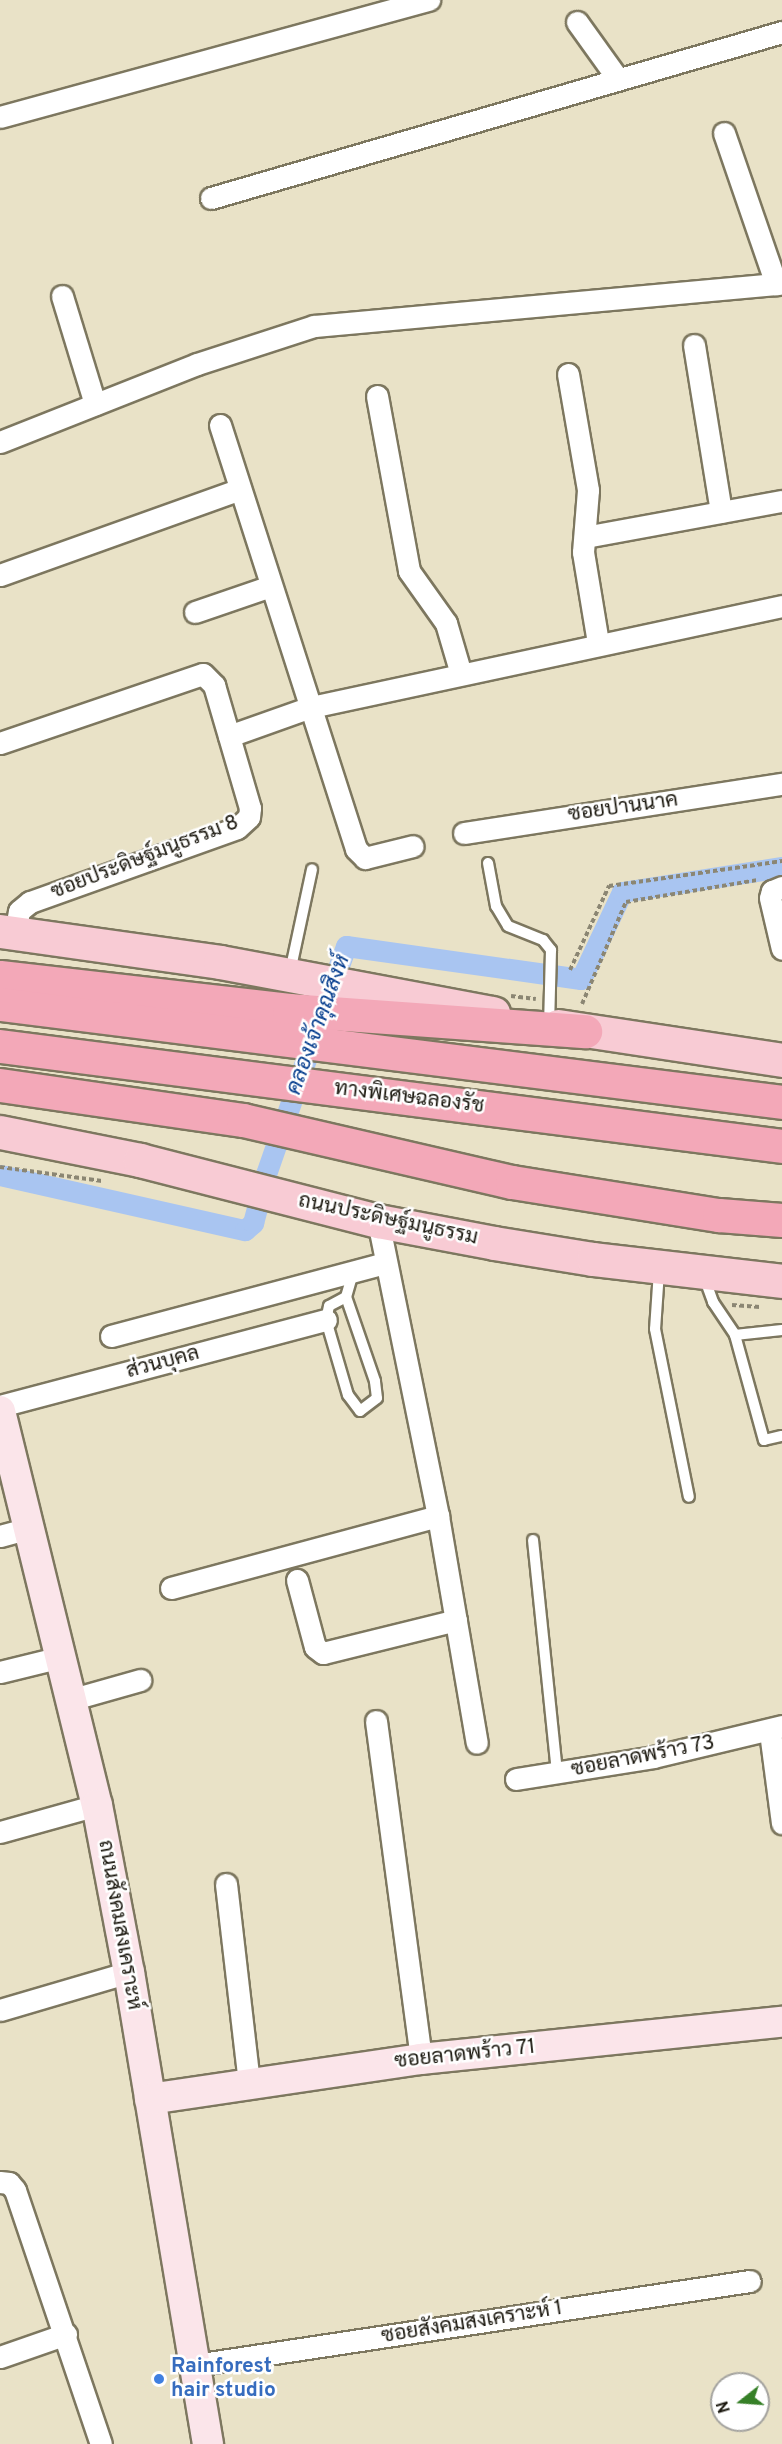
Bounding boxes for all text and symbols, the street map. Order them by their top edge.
street label: ซอยปานนาค [566,788,680,828]
street label: ซอยประดิษฐ์มนูธรรม 8 [48,811,242,905]
water label: คลองเจ้าคุณสิงห์ [281,951,357,1099]
street label: ทางพิเศษฉลองรัช [333,1076,485,1120]
street label: ถนนประดิษฐ์มนูธรรม [296,1189,480,1251]
street label: ส่วนบุคล [124,1341,202,1385]
street label: ซอยลาดพร้าว 73 [569,1731,717,1783]
street label: ถนนสังคมสงเคราะห์ [92,1838,146,2012]
street label: ซอยลาดพร้าว 71 [393,2035,537,2075]
street label: ซอยสังคมสงเคราะห์ 1 [380,2296,564,2350]
place label: Rainforest hair studio [171,2354,276,2404]
marker: Rainforest hair studio [152,2372,166,2386]
north arrow [710,2372,770,2432]
text: N [713,2398,736,2415]

